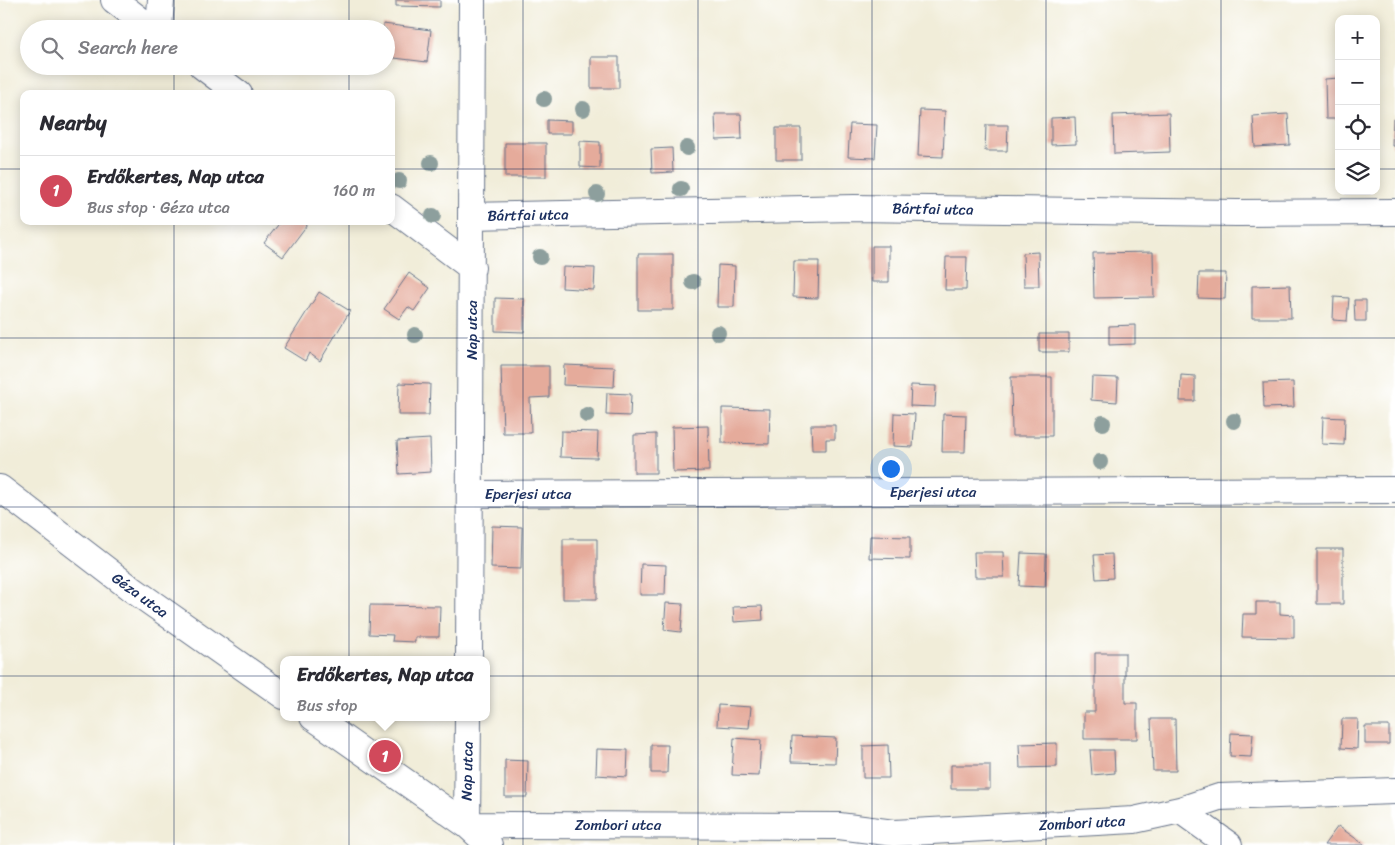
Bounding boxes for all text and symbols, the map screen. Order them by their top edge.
map controls [1335,15,1380,195]
button: + [1335,15,1380,60]
search box [20,20,395,75]
text: Search here [78,31,178,64]
icon: search [38,34,66,62]
button: − [1335,60,1380,105]
text: Nearby [40,104,106,142]
button: locate [1335,105,1380,150]
button: layers [1335,150,1380,195]
text: Erdőkertes, Nap utca [87,160,264,193]
text: 1 [53,176,59,205]
text: 160 m [332,176,375,205]
text: Bus stop · Géza utca [87,193,230,222]
street label: Bártfai utca [892,195,974,223]
street label: Bártfai utca [487,201,569,229]
street label: Nap utca [459,300,485,360]
your location [878,456,904,482]
street label: Eperjesi utca [890,479,977,505]
street label: Eperjesi utca [485,481,572,507]
street label: Géza utca [106,565,174,625]
popup [280,656,490,721]
text: Erdőkertes, Nap utca [297,658,473,691]
text: Bus stop [297,691,357,720]
pin: 1 [369,737,401,775]
street label: Nap utca [453,741,481,801]
street label: Zombori utca [1038,808,1126,838]
street label: Zombori utca [575,812,662,838]

